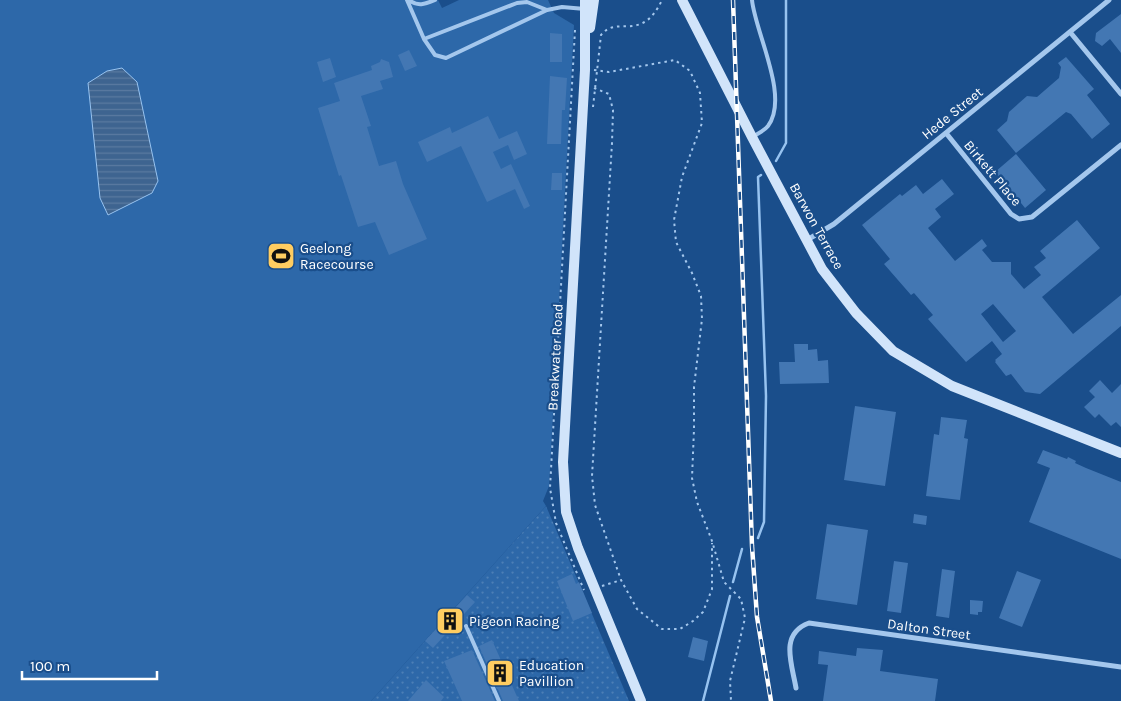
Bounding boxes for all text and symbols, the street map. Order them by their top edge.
street label: Hede Street [918,84,986,143]
street label: Birkett Place [960,137,1025,210]
street label: Barwon Terrace [786,180,847,273]
place label: Geelong Racecourse [300,240,374,273]
sports icon: Geelong Racecourse [266,241,296,271]
street label: Breakwater Road [544,303,567,411]
building icon: Pigeon Racing [435,606,465,636]
place label: Pigeon Racing [469,613,560,630]
street label: Dalton Street [886,615,972,644]
scale bar [22,648,158,680]
text: 100 m [30,657,70,675]
place label: Education Pavillion [519,657,584,690]
building icon: Education Pavillion [485,658,515,688]

